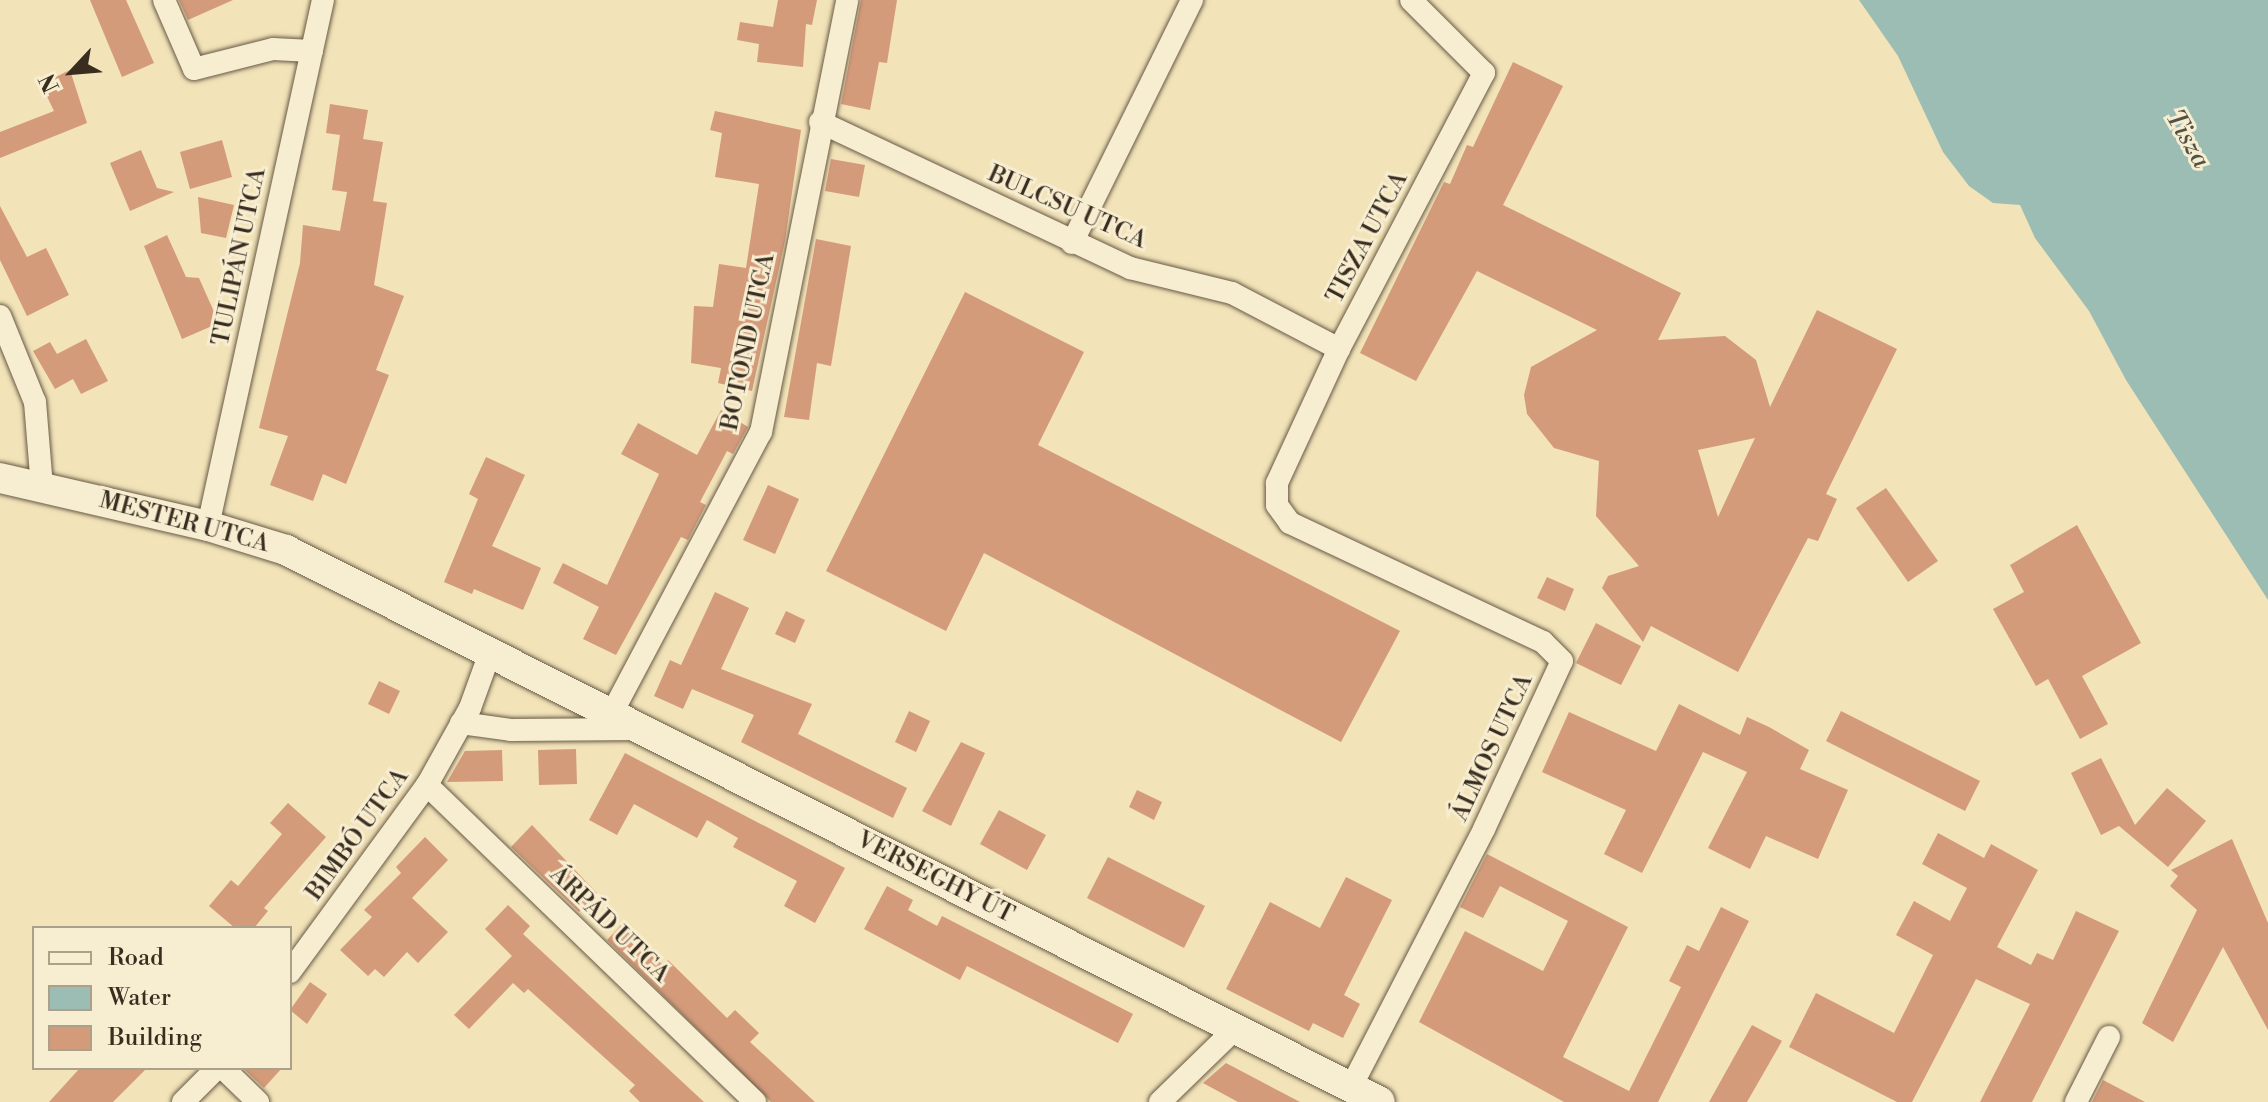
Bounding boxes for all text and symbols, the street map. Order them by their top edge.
north arrow [32,32,112,112]
text: N [34,69,66,96]
water label: Tisza [2158,104,2216,174]
street label: BULCSU UTCA [983,160,1151,256]
street label: TULIPÁN UTCA [207,165,273,349]
street label: TISZA UTCA [1321,167,1415,309]
street label: BOTOND UTCA [716,251,782,433]
street label: MESTER UTCA [96,486,272,560]
street label: ÁLMOS UTCA [1446,670,1540,826]
street label: BIMBÓ UTCA [301,764,415,906]
street label: VERSEGHY ÚT [851,826,1019,930]
street label: ÁRPÁD UTCA [543,861,675,989]
legend [32,926,292,1070]
text: Road [108,943,164,973]
text: Water [108,983,171,1013]
text: Building [108,1023,202,1053]

